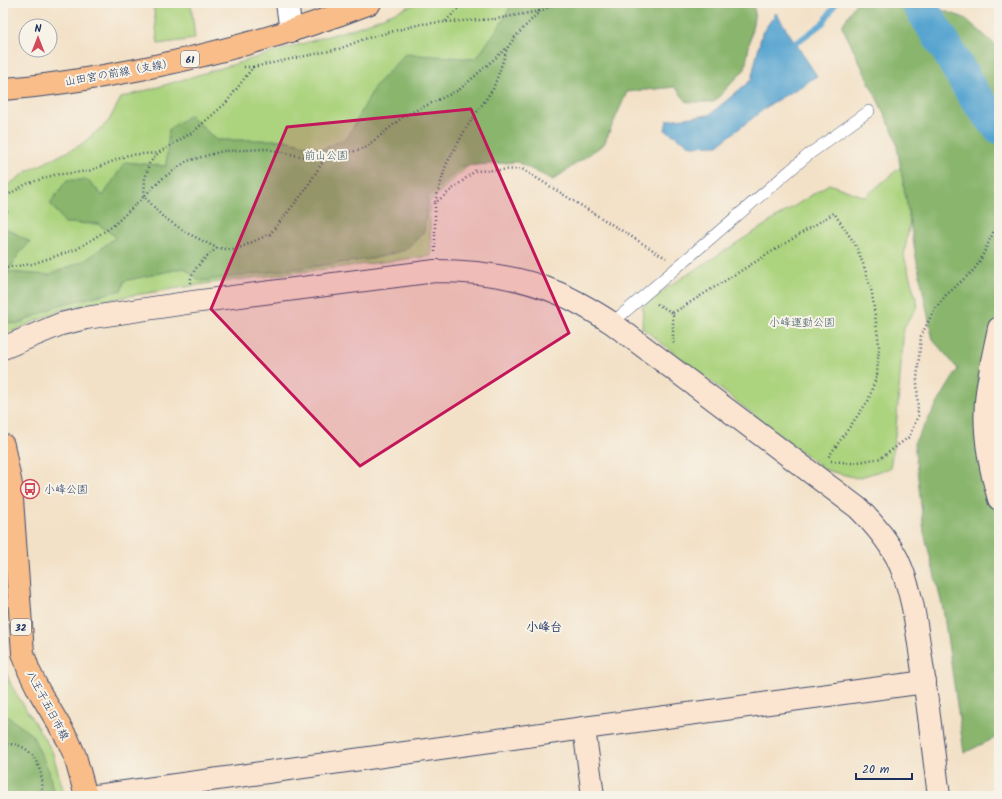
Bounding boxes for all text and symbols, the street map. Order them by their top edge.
north arrow [18,18,58,58]
text: N [35,20,42,38]
road number: 61 [181,51,199,67]
street label: 山田宮の前線（支線） [63,55,175,91]
park label: 前山公園 [304,147,348,165]
park label: 小峰運動公園 [769,314,835,332]
bus stop icon: 小峰公園 [19,478,41,500]
place label: 小峰公園 [44,481,88,499]
district label: 小峰台 [526,618,562,637]
road number: 32 [11,619,31,635]
street label: 八王子五日市線 [21,667,73,744]
scale bar [856,755,912,781]
text: 20 m [862,760,890,779]

